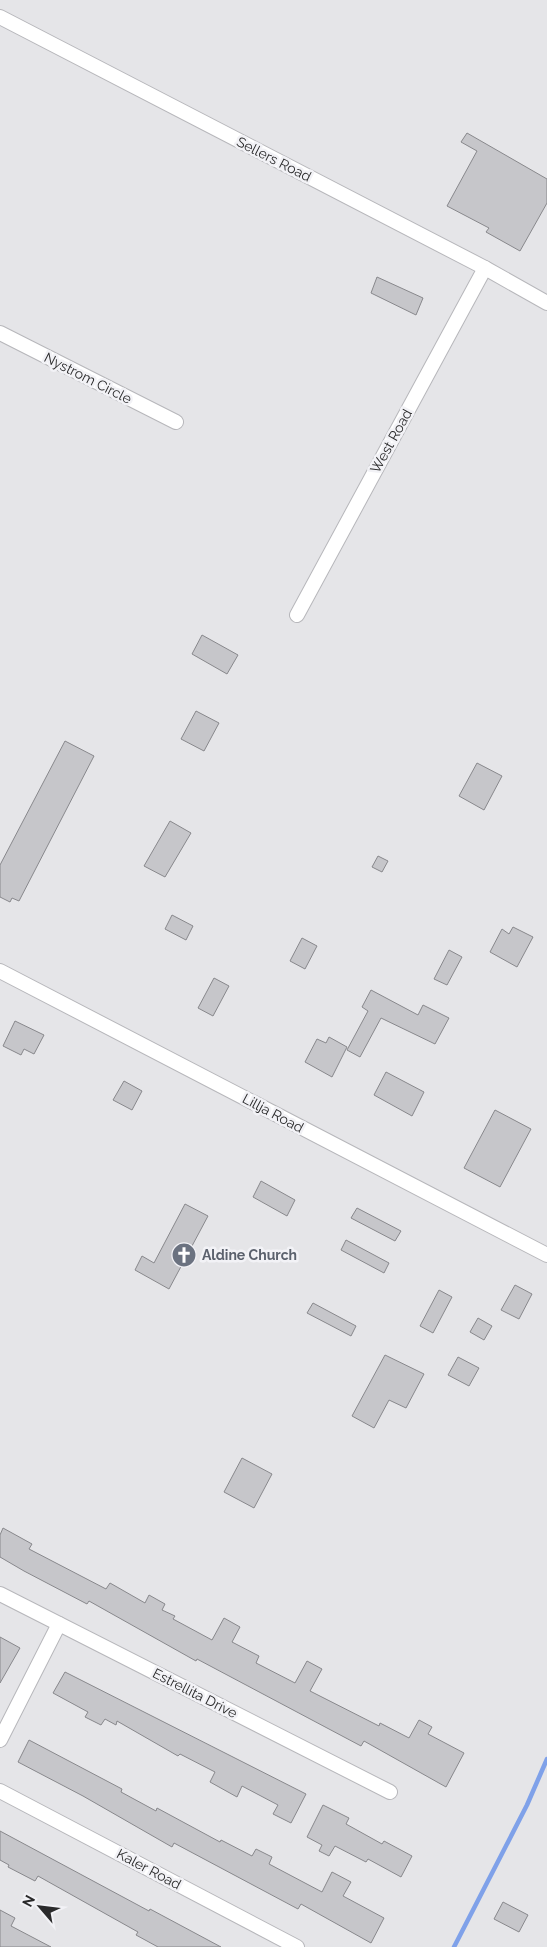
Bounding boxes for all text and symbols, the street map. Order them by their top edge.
street label: Sellers Road [234,133,314,185]
street label: Nystrom Circle [42,349,134,407]
street label: West Road [367,406,415,476]
street label: Lillja Road [240,1090,306,1136]
church icon: Aldine Church [171,1242,197,1268]
place label: Aldine Church [202,1247,297,1263]
street label: Estrellita Drive [150,1665,240,1721]
street label: Kaler Road [114,1845,184,1893]
north arrow [15,1882,65,1932]
text: N [19,1892,38,1909]

